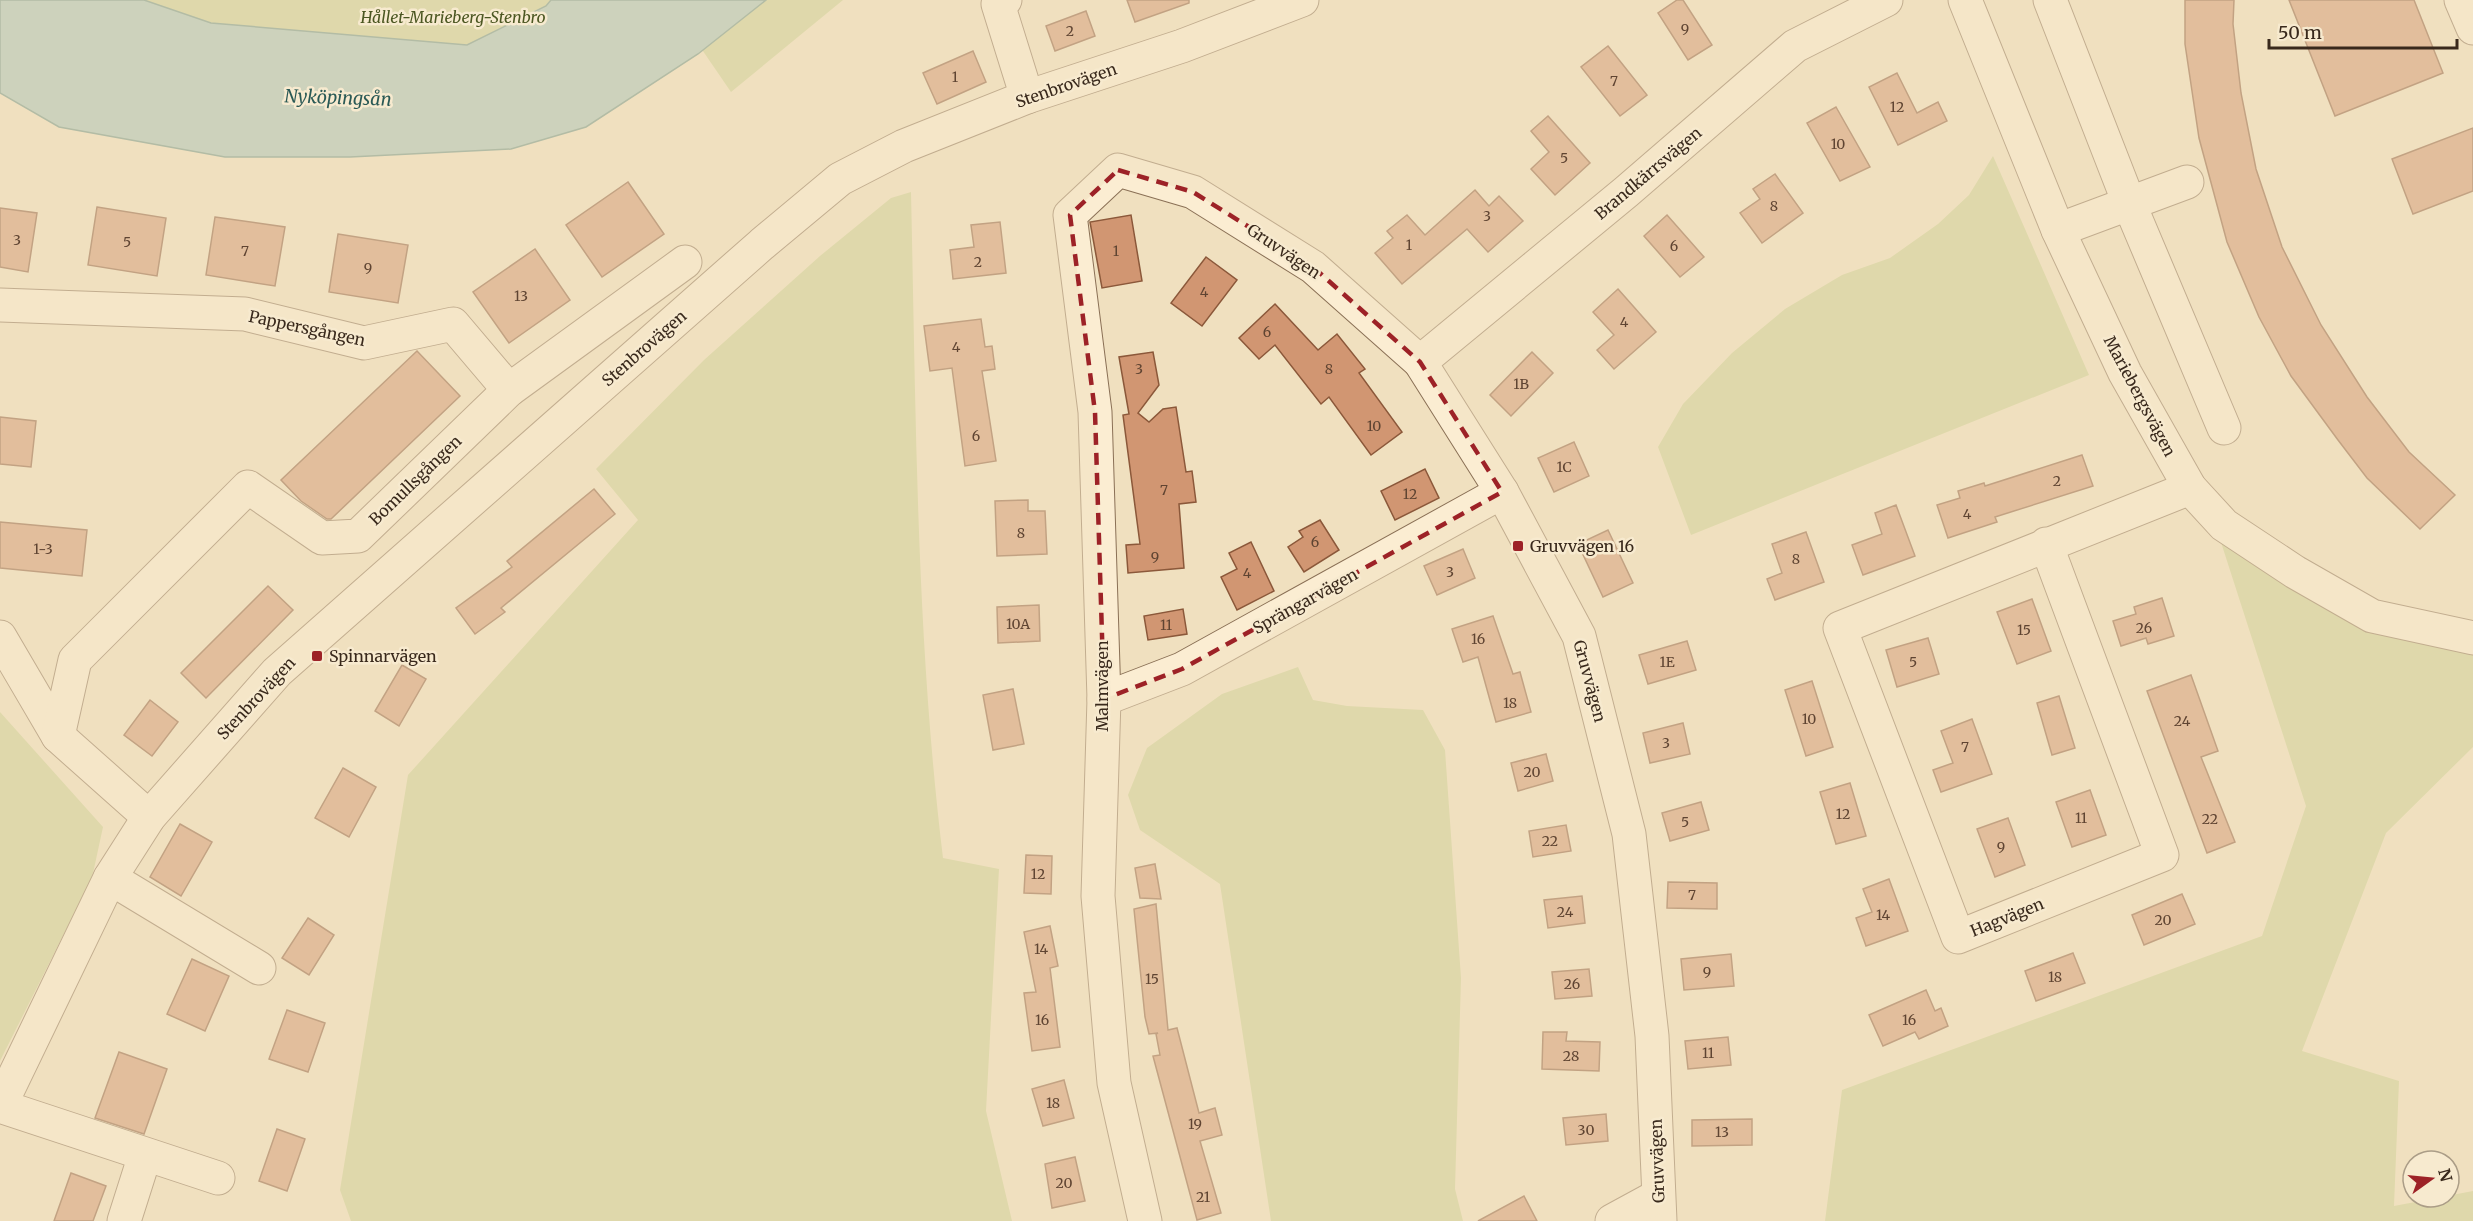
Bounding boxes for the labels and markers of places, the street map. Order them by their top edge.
place label: Gruvvägen 16 [1530,536,1635,556]
marker: Gruvvägen 16 [1511,539,1525,553]
place label: Spinnarvägen [329,646,437,666]
marker: Spinnarvägen [310,649,324,663]

